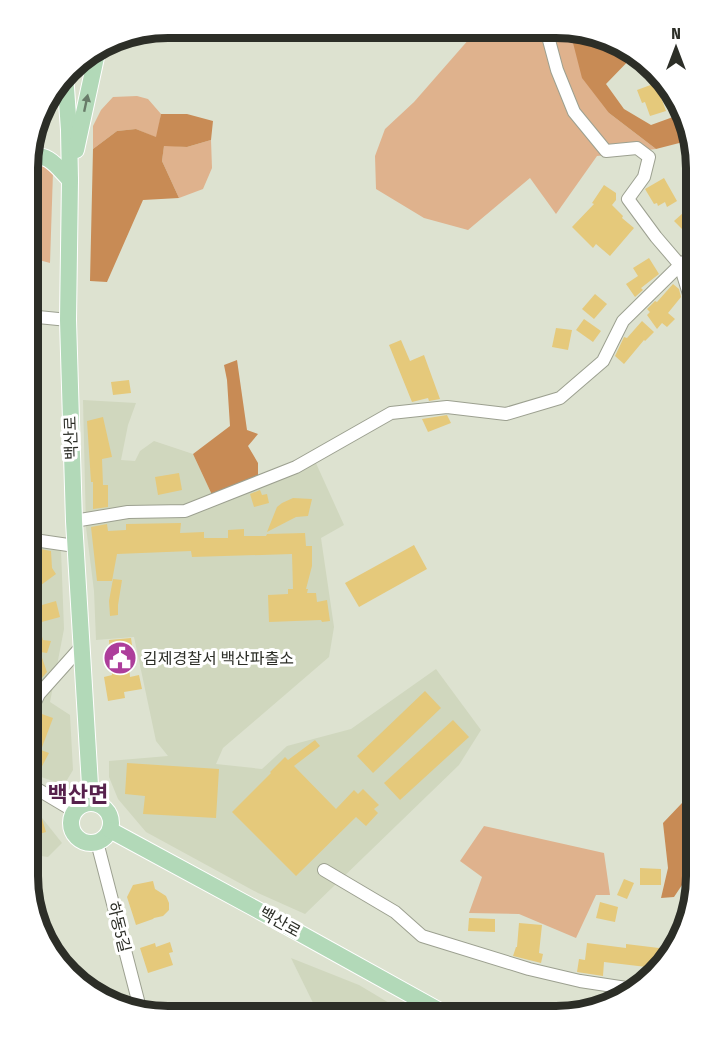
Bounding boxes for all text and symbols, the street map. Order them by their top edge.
north arrow [646,18,706,78]
text: N [671,24,681,43]
one-way arrow [82,93,91,112]
street label: 백산로 [61,415,81,460]
public building icon: 김제경찰서 백산파출소 [102,640,138,676]
place label: 김제경찰서 백산파출소 [143,649,294,668]
district label: 백산면 [48,781,108,808]
street label: 하동5길 [104,900,134,954]
street label: 백산로 [256,903,304,941]

